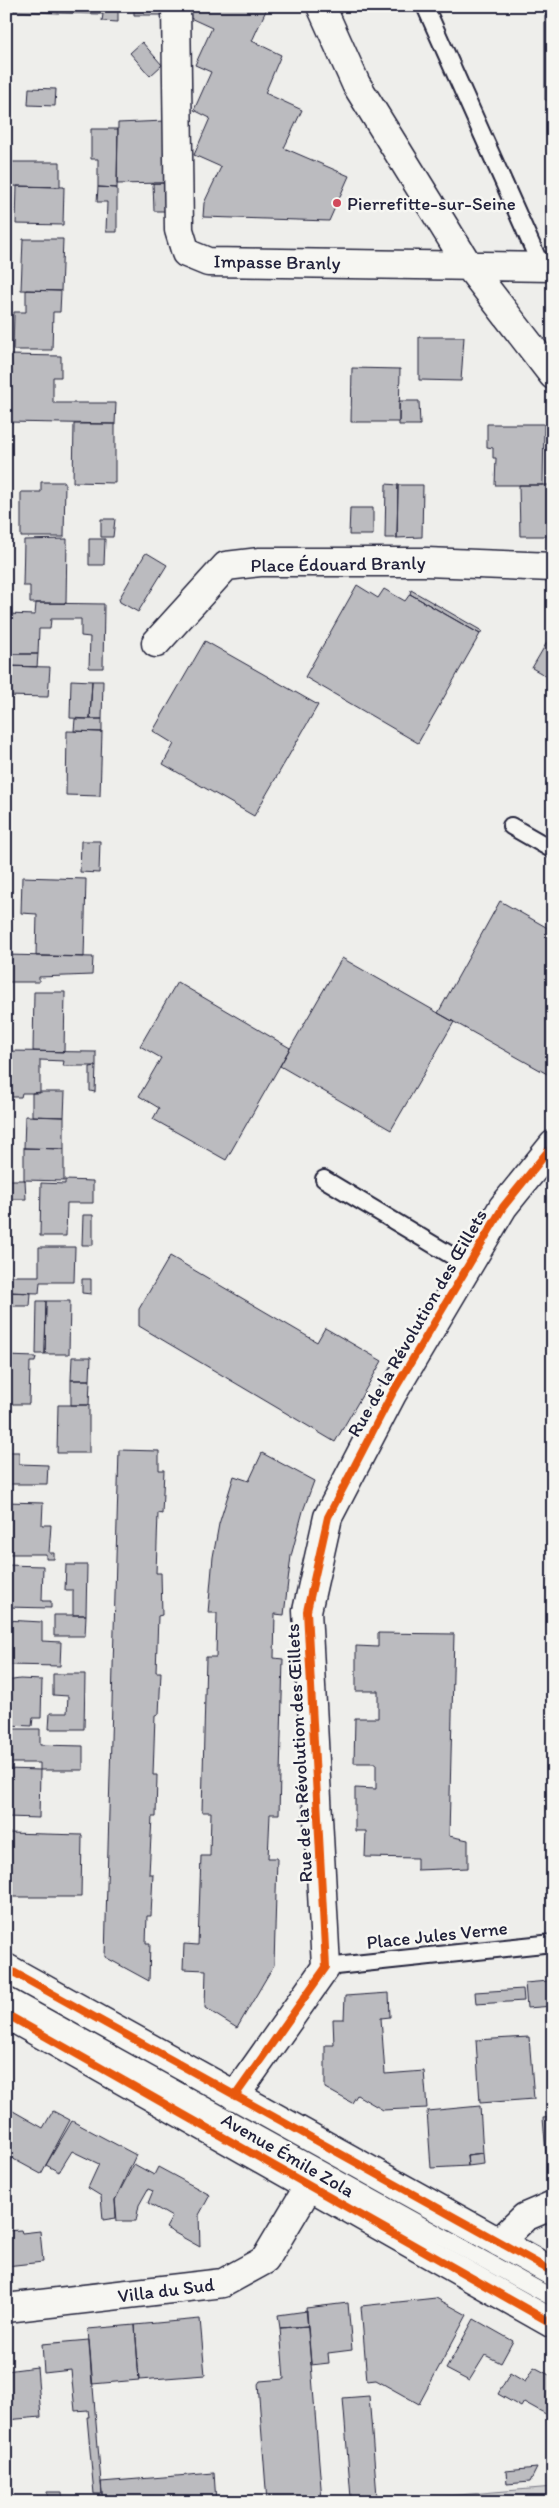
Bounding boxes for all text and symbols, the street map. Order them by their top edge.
place label: Pierrefitte-sur-Seine [347,192,516,215]
marker: Pierrefitte-sur-Seine [331,197,343,209]
street label: Impasse Branly [213,249,341,275]
street label: Place Édouard Branly [250,551,426,577]
street label: Rue de la Révolution des Œillets [342,1205,492,1441]
street label: Rue de la Révolution des Œillets [281,1623,317,1883]
street label: Place Jules Verne [365,1916,509,1954]
street label: Avenue Émile Zola [218,2108,359,2202]
street label: Villa du Sud [116,2273,216,2307]

